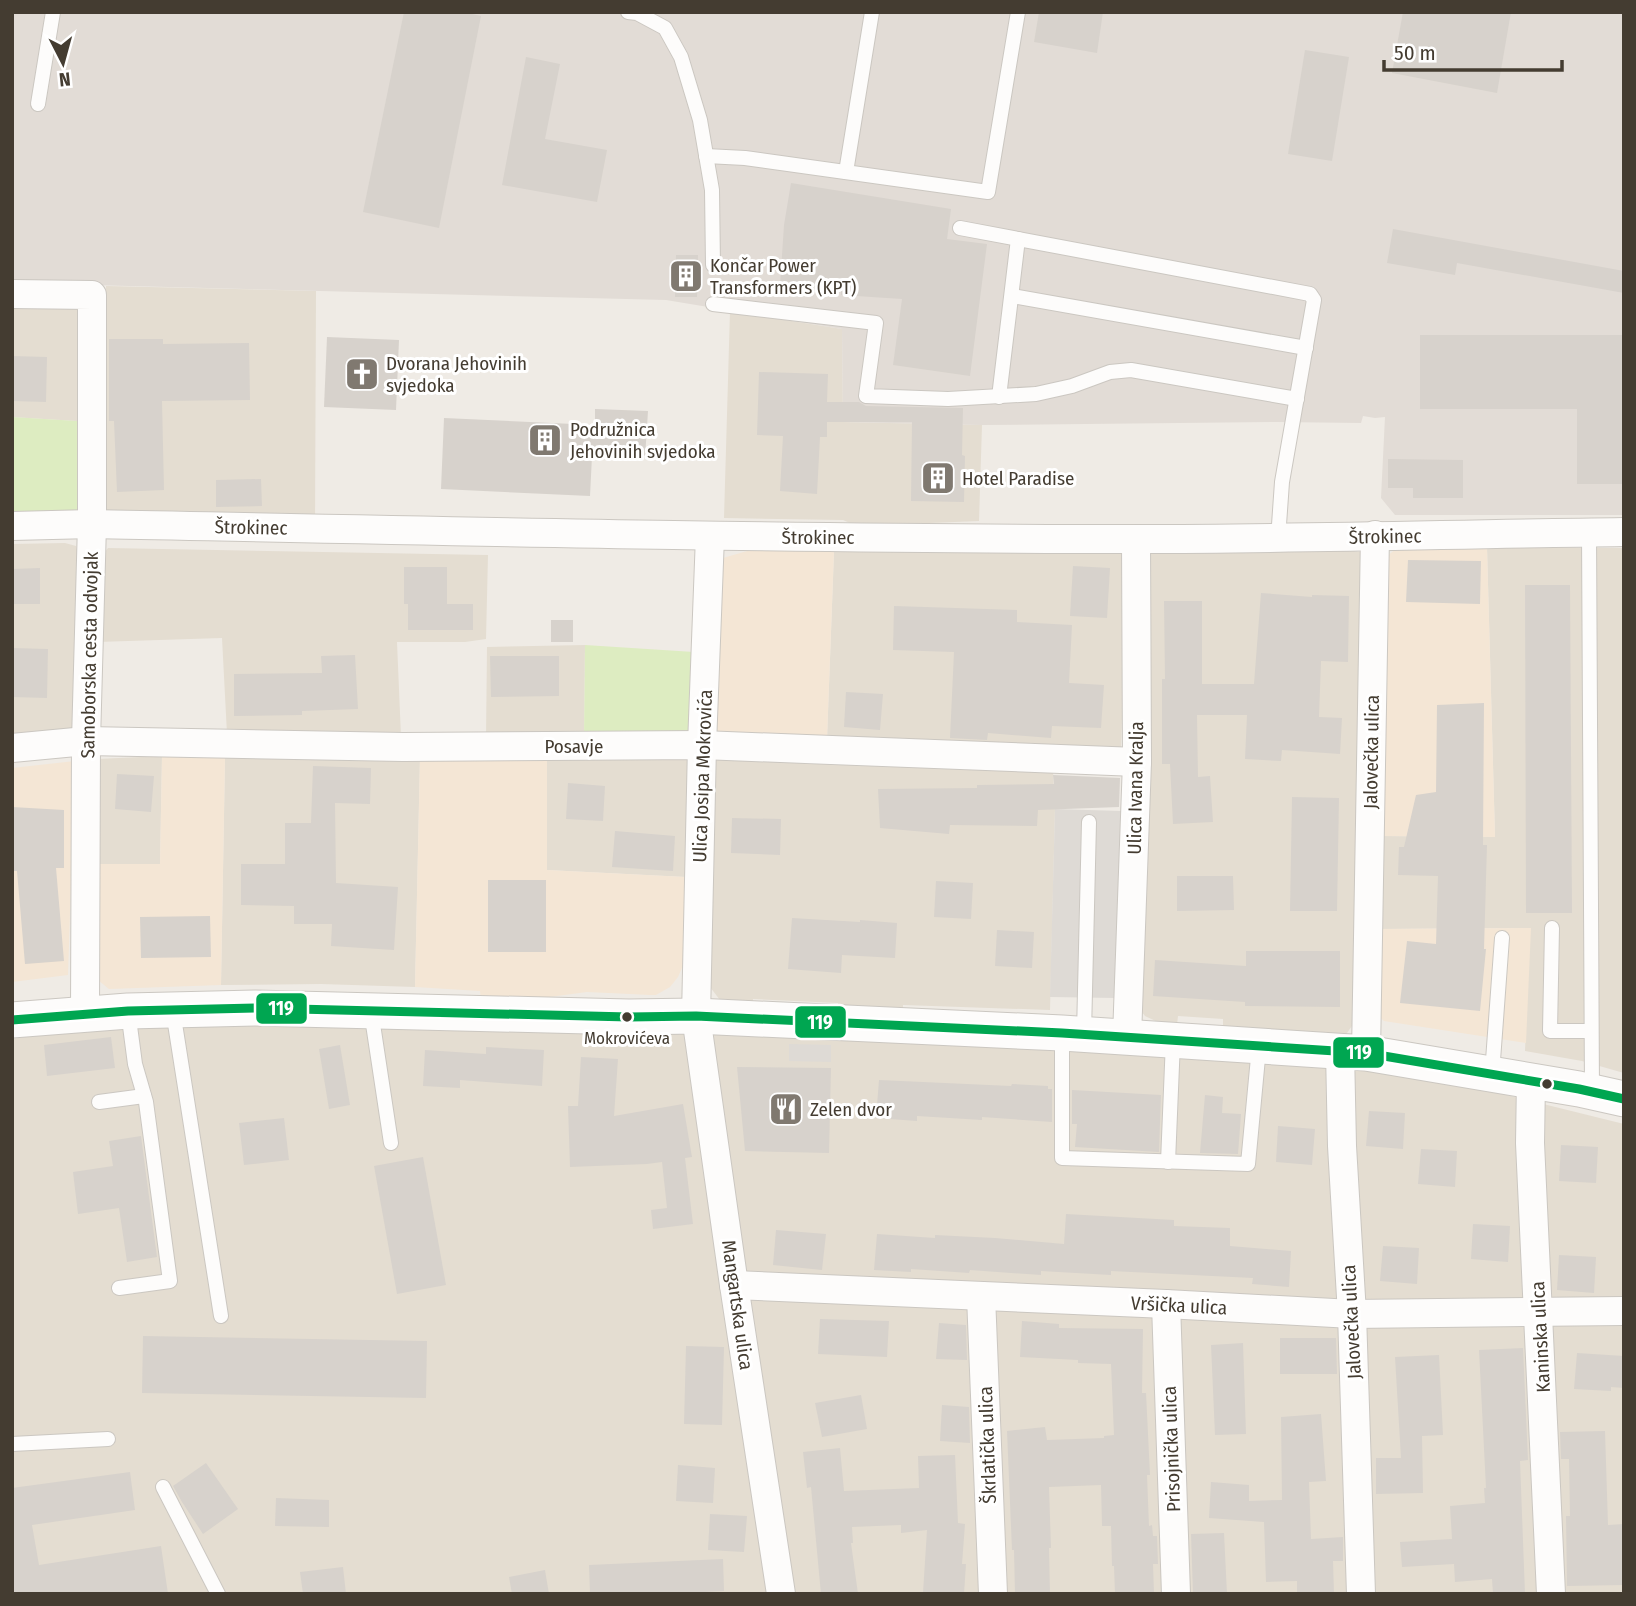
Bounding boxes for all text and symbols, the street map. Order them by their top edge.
north arrow [28,28,98,98]
scale bar [1384,28,1562,72]
text: 50 m [1394,40,1436,66]
text: N [58,67,72,91]
place label: Končar Power Transformers (KPT) [710,254,856,299]
building icon: Končar Power Transformers (KPT) [667,257,705,295]
place label: Dvorana Jehovinih svjedoka [386,352,527,397]
church icon: Dvorana Jehovinih svjedoka [343,355,381,393]
place label: Podružnica Jehovinih svjedoka [570,418,716,463]
building icon: Podružnica Jehovinih svjedoka [526,421,564,459]
building icon: Hotel Paradise [919,459,957,497]
place label: Hotel Paradise [962,467,1074,490]
street label: Štrokinec [214,515,288,540]
street label: Štrokinec [1348,524,1422,549]
street label: Štrokinec [782,526,854,549]
street label: Samoborska cesta odvojak [76,551,103,759]
street label: Ulica Josipa Mokrovića [688,689,717,863]
street label: Jalovečka ulica [1359,695,1384,809]
street label: Ulica Ivana Kralja [1123,721,1148,855]
street label: Posavje [545,735,604,758]
line badge: 119 [255,992,308,1025]
text: 119 [268,997,294,1020]
line badge: 119 [794,1005,847,1039]
marker: Mokrovićeva [620,1010,634,1024]
text: 119 [807,1011,833,1034]
place label: Mokrovićeva [584,1028,670,1049]
line badge: 119 [1332,1036,1385,1069]
text: 119 [1346,1041,1372,1064]
unlabelled marker [1540,1077,1554,1091]
restaurant icon: Zelen dvor [767,1090,805,1128]
place label: Zelen dvor [810,1098,892,1121]
street label: Mangartska ulica [717,1239,758,1372]
street label: Jalovečka ulica [1337,1264,1366,1380]
street label: Kaninska ulica [1526,1281,1555,1393]
street label: Vršička ulica [1130,1291,1228,1320]
street label: Škrlatička ulica [974,1386,1001,1504]
street label: Prisojnička ulica [1158,1386,1185,1512]

